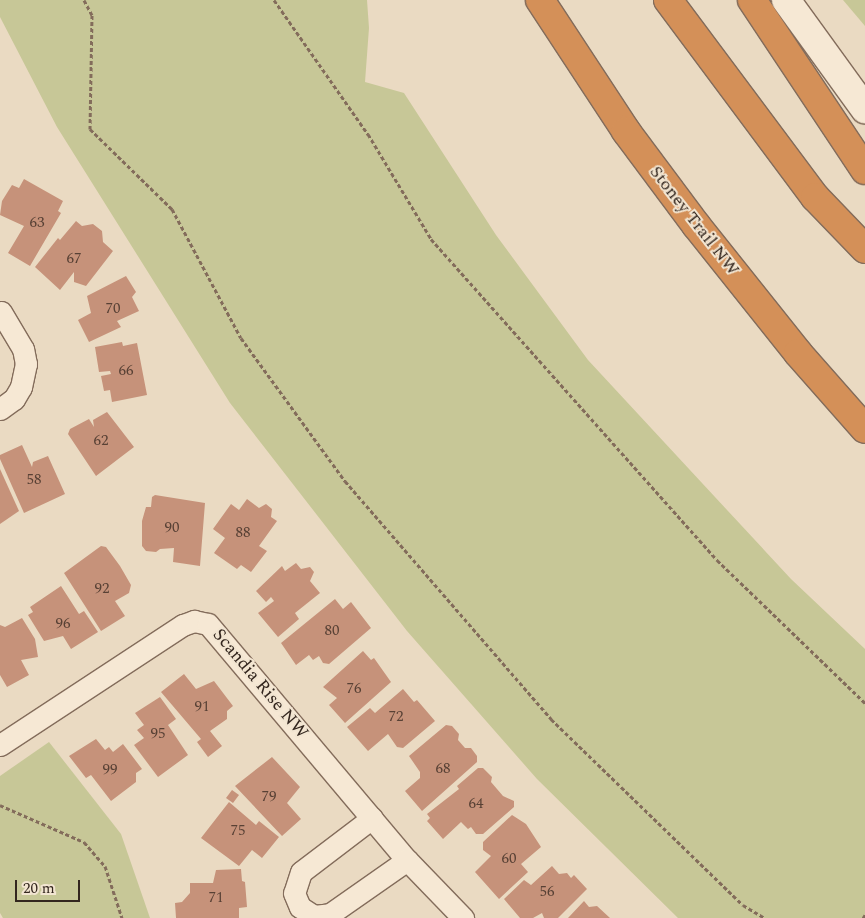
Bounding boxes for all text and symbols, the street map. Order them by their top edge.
street label: Stoney Trail NW [644,162,744,280]
house number: 63 [30,214,44,232]
house number: 67 [67,250,81,268]
house number: 70 [106,300,120,318]
house number: 66 [119,362,133,380]
house number: 62 [94,432,108,450]
house number: 58 [27,471,41,489]
house number: 90 [165,519,179,537]
house number: 88 [236,524,250,542]
house number: 92 [95,580,109,598]
house number: 96 [56,615,70,633]
house number: 80 [325,622,339,640]
street label: Scandia Rise NW [208,625,312,743]
house number: 76 [347,680,361,698]
house number: 91 [195,698,209,716]
house number: 72 [389,708,403,726]
house number: 95 [151,725,165,743]
house number: 68 [436,760,450,778]
house number: 99 [103,761,117,779]
house number: 79 [262,788,276,806]
house number: 64 [469,795,483,813]
house number: 75 [231,822,245,840]
house number: 60 [502,850,516,868]
scale bar [18,870,82,902]
text: 20 m [23,877,55,900]
house number: 56 [540,883,554,901]
house number: 71 [209,889,223,907]

